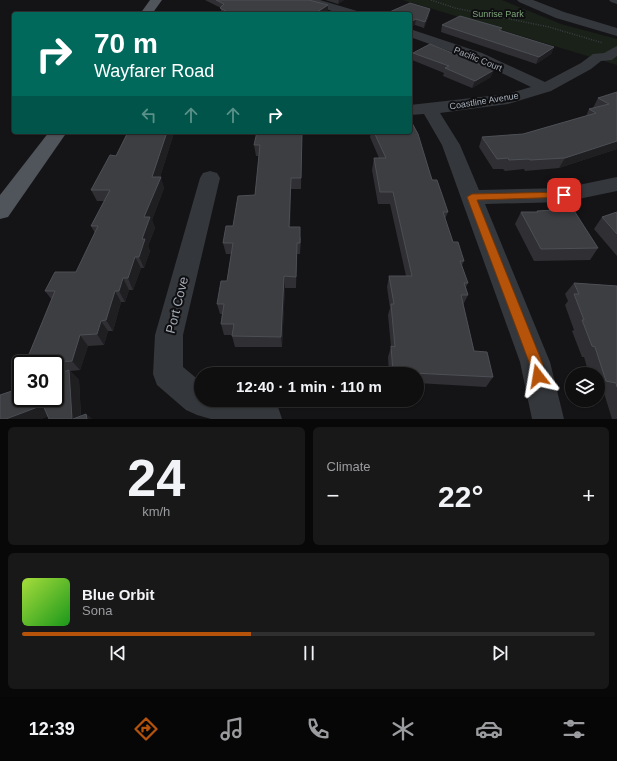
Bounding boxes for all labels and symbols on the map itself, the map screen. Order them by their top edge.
park label: Sunrise Park [472,9,524,19]
street label: Pacific Court [452,45,504,73]
street label: Coastline Avenue [449,91,519,111]
pin [547,178,581,212]
street label: Port Cove [163,275,191,335]
speed limit sign: 30 [12,355,64,407]
position arrow [517,355,559,397]

